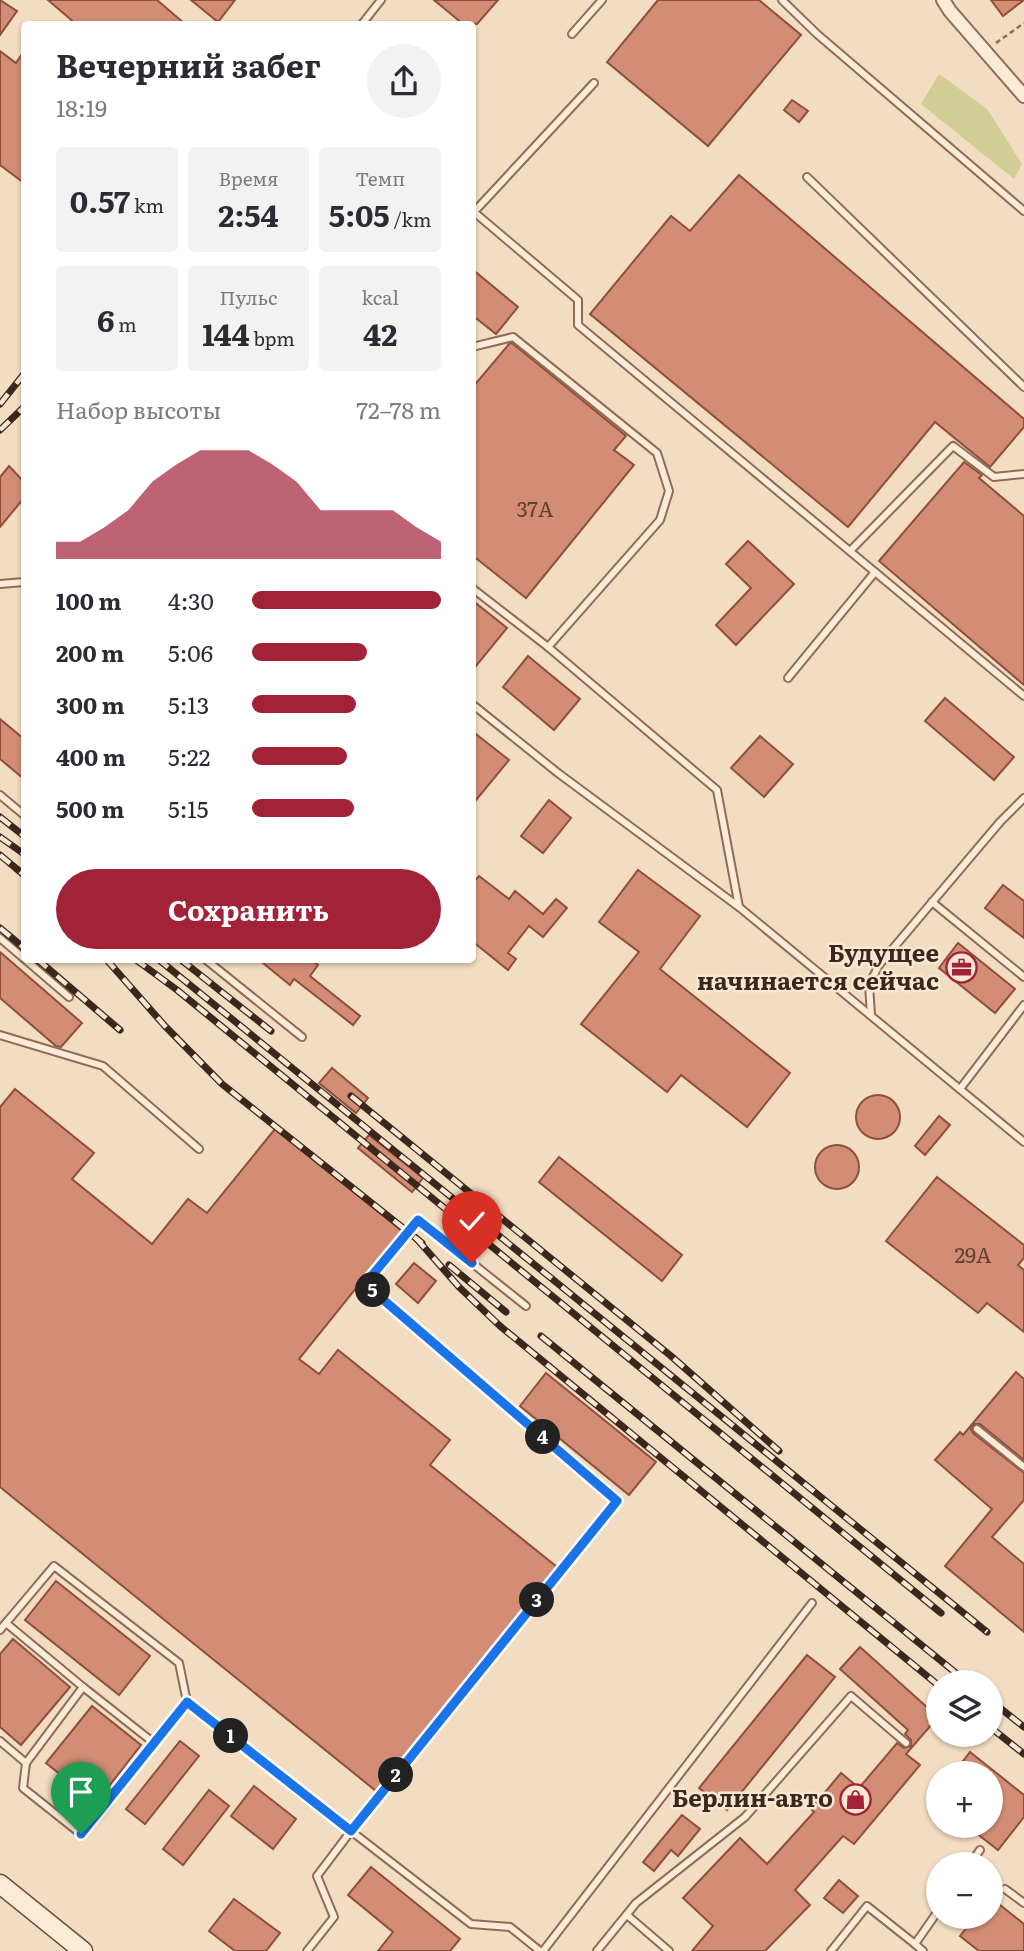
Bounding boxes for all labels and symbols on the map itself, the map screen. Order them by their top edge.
house number: 37А [517,492,554,523]
place label: Будущее начинается сейчас [697,934,939,997]
office icon: Будущее начинается сейчас [945,951,979,985]
pin [442,1191,502,1263]
house number: 29А [954,1238,992,1269]
pin: 5 [356,1272,390,1308]
pin: 4 [526,1420,560,1454]
pin: 3 [520,1582,554,1618]
pin: 1 [214,1718,248,1754]
pin: 2 [378,1758,414,1792]
pin [51,1762,111,1834]
place label: Берлин-авто [672,1779,833,1814]
shop icon: Берлин-авто [839,1782,873,1816]

